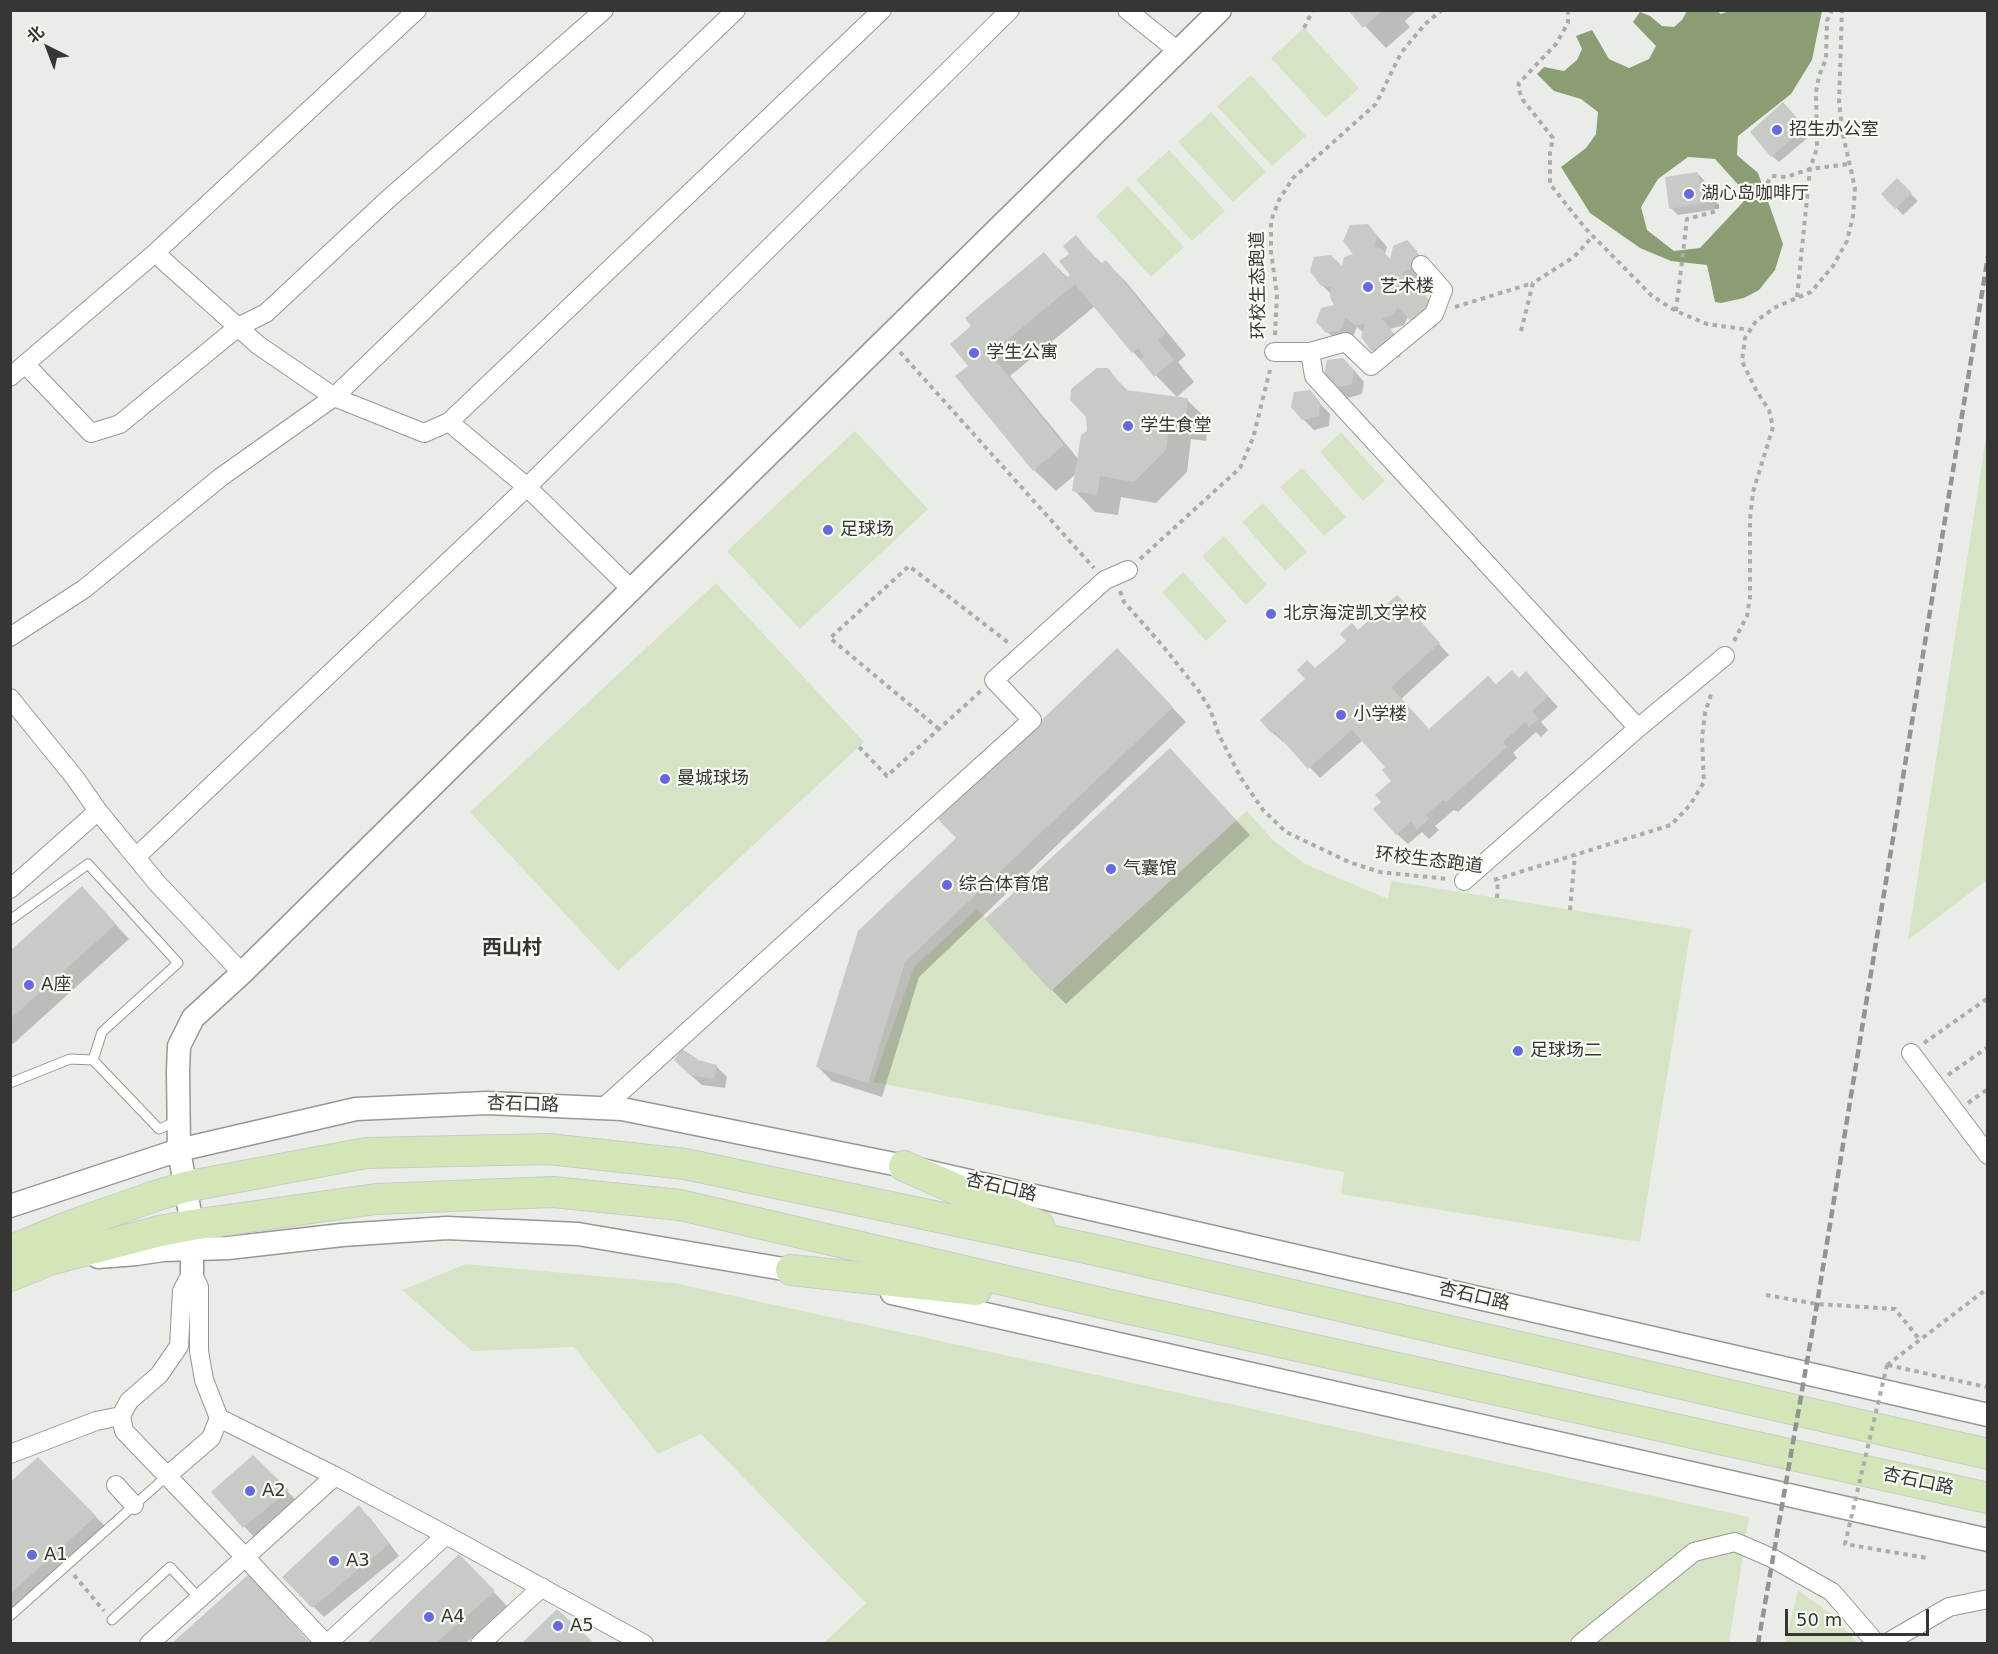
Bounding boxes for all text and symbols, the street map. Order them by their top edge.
north arrow [18,18,78,78]
text: 北 [23,22,48,47]
place label: 招生办公室 [1789,119,1879,141]
marker: 招生办公室 [1770,123,1784,137]
place label: 湖心岛咖啡厅 [1701,183,1809,205]
marker: 湖心岛咖啡厅 [1682,187,1696,201]
street label: 环校生态跑道 [1247,231,1271,339]
place label: 艺术楼 [1380,276,1434,298]
marker: 艺术楼 [1361,280,1375,294]
place label: 学生公寓 [986,342,1058,364]
marker: 学生公寓 [967,346,981,360]
place label: 学生食堂 [1140,415,1212,437]
marker: 学生食堂 [1121,419,1135,433]
place label: 足球场 [840,519,894,541]
marker: 足球场 [821,523,835,537]
place label: 北京海淀凯文学校 [1283,603,1427,625]
marker: 北京海淀凯文学校 [1264,607,1278,621]
place label: 小学楼 [1353,704,1407,726]
marker: 小学楼 [1334,708,1348,722]
place label: 曼城球场 [677,768,749,790]
marker: 曼城球场 [658,772,672,786]
street label: 环校生态跑道 [1374,844,1484,878]
place label: 气囊馆 [1123,858,1177,880]
marker: 气囊馆 [1104,862,1118,876]
place label: 综合体育馆 [959,874,1049,896]
marker: 综合体育馆 [940,878,954,892]
district label: 西山村 [482,937,542,961]
place label: A座 [41,974,71,996]
marker: A座 [22,978,36,992]
place label: 足球场二 [1530,1040,1602,1062]
marker: 足球场二 [1511,1044,1525,1058]
street label: 杏石口路 [487,1093,559,1117]
street label: 杏石口路 [963,1169,1039,1207]
street label: 杏石口路 [1436,1278,1512,1316]
street label: 杏石口路 [1881,1464,1955,1500]
place label: A2 [262,1480,286,1502]
marker: A2 [243,1484,257,1498]
place label: A1 [44,1544,68,1566]
marker: A1 [25,1548,39,1562]
place label: A3 [346,1550,370,1572]
marker: A3 [327,1554,341,1568]
scale bar [1788,1597,1932,1635]
place label: A4 [441,1606,465,1628]
text: 50 m [1796,1609,1842,1630]
marker: A4 [422,1610,436,1624]
place label: A5 [570,1615,594,1637]
marker: A5 [551,1619,565,1633]

